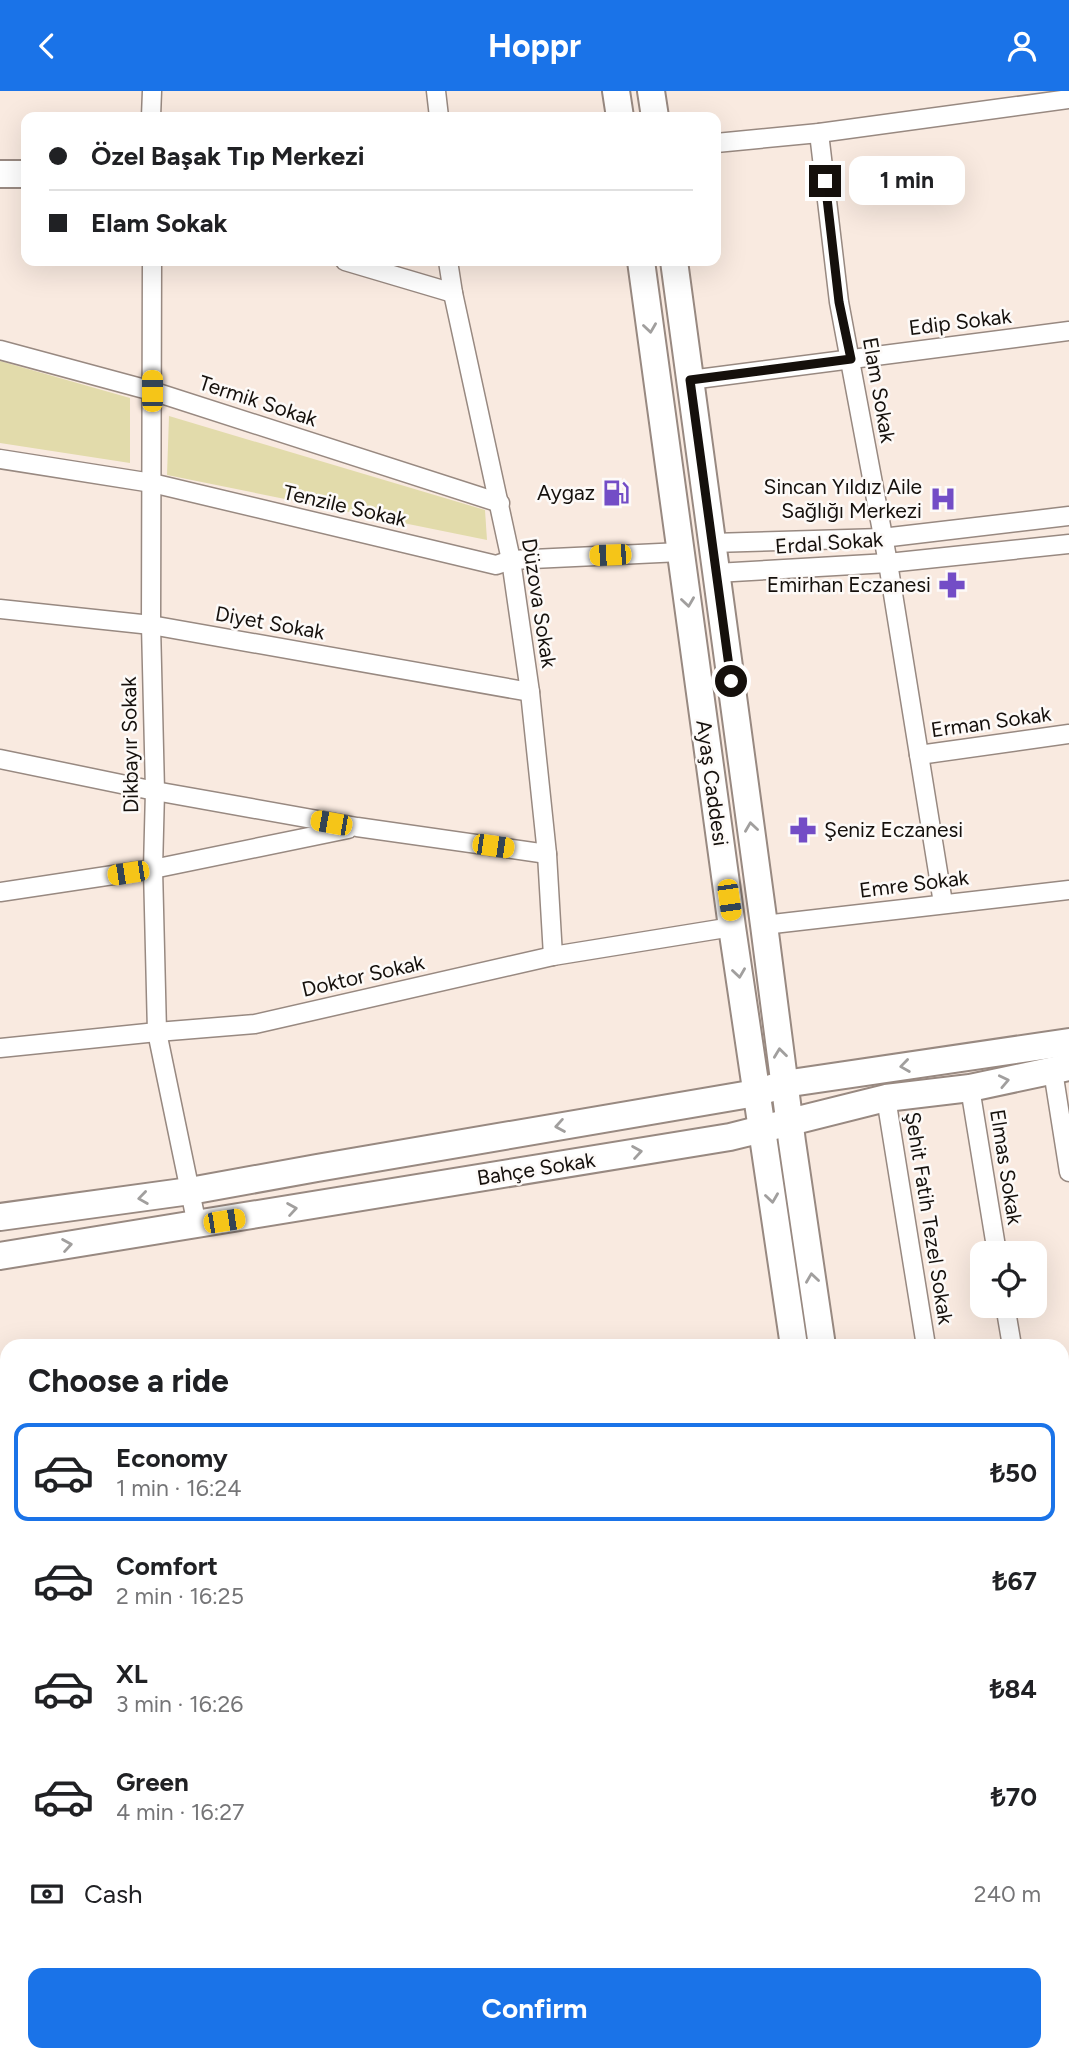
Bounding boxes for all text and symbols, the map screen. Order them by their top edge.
icon: back [28,27,66,65]
text: Hoppr [488,27,581,65]
icon: person [1003,27,1041,65]
text: Özel Başak Tıp Merkezi [91,140,364,172]
callout: 1 min [850,157,965,205]
route end [809,165,841,197]
text: 1 min [880,166,934,194]
text: Elam Sokak [91,207,227,239]
street label: Edip Sokak [907,303,1013,340]
one-way arrow [642,323,657,334]
street label: Elam Sokak [858,335,901,445]
car [142,370,163,412]
street label: Termik Sokak [196,370,321,432]
place label: Sincan Yıldız Aile Sağlığı Merkezi [764,474,922,523]
fuel station icon: Aygaz [601,478,631,508]
street label: Tenzile Sokak [281,479,410,532]
place label: Aygaz [537,480,595,505]
hospital icon: Sincan Yıldız Aile Sağlığı Merkezi [928,484,958,514]
street label: Erdal Sokak [774,526,885,559]
street label: Düzova Sokak [517,536,562,670]
car [589,544,632,566]
pharmacy icon: Emirhan Eczanesi [937,570,967,600]
place label: Emirhan Eczanesi [767,572,931,597]
one-way arrow [680,596,695,608]
street label: Diyet Sokak [213,601,328,645]
route start [715,665,747,697]
street label: Dikbayır Sokak [116,676,143,813]
street label: Erman Sokak [929,701,1053,742]
street label: Ayaş Caddesi [691,718,734,848]
car [309,809,354,837]
pharmacy icon: Şeniz Eczanesi [788,815,818,845]
place label: Şeniz Eczanesi [824,817,963,842]
one-way arrow [744,822,759,833]
car [471,833,516,859]
car [106,859,151,887]
street label: Emre Sokak [858,864,971,903]
car [716,878,743,922]
street label: Doktor Sokak [299,949,427,1002]
one-way arrow [731,967,746,979]
one-way arrow [773,1047,788,1059]
one-way arrow [899,1059,910,1074]
one-way arrow [998,1074,1010,1089]
street label: Elmas Sokak [985,1107,1028,1227]
street label: Şehit Fatih Tezel Sokak [900,1110,959,1327]
one-way arrow [554,1118,566,1133]
one-way arrow [631,1145,643,1160]
street label: Bahçe Sokak [475,1147,598,1190]
one-way arrow [137,1190,149,1205]
one-way arrow [764,1192,779,1204]
one-way arrow [286,1202,298,1217]
car [202,1207,247,1235]
one-way arrow [62,1238,73,1253]
map controls [970,1241,1047,1318]
button: locate [970,1241,1047,1318]
one-way arrow [805,1272,820,1284]
text: Choose a ride [28,1362,229,1400]
icon: car [32,1441,95,1504]
text: Economy [116,1442,228,1474]
text: ₺50 [990,1457,1037,1489]
text: 1 min · 16:24 [116,1474,242,1502]
icon: car [32,1549,95,1612]
text: Comfort [116,1550,218,1582]
text: ₺67 [993,1565,1037,1597]
text: 2 min · 16:25 [116,1582,244,1610]
icon: car [32,1657,95,1720]
text: XL [116,1658,148,1690]
text: ₺84 [990,1673,1037,1705]
text: 3 min · 16:26 [116,1690,243,1718]
icon: car [32,1765,95,1828]
text: Green [116,1766,189,1798]
text: ₺70 [991,1781,1037,1813]
text: 4 min · 16:27 [116,1798,244,1826]
icon: cash [28,1875,66,1913]
text: Cash [84,1878,143,1910]
text: 240 m [974,1880,1041,1908]
button: Confirm [28,1968,1041,2048]

